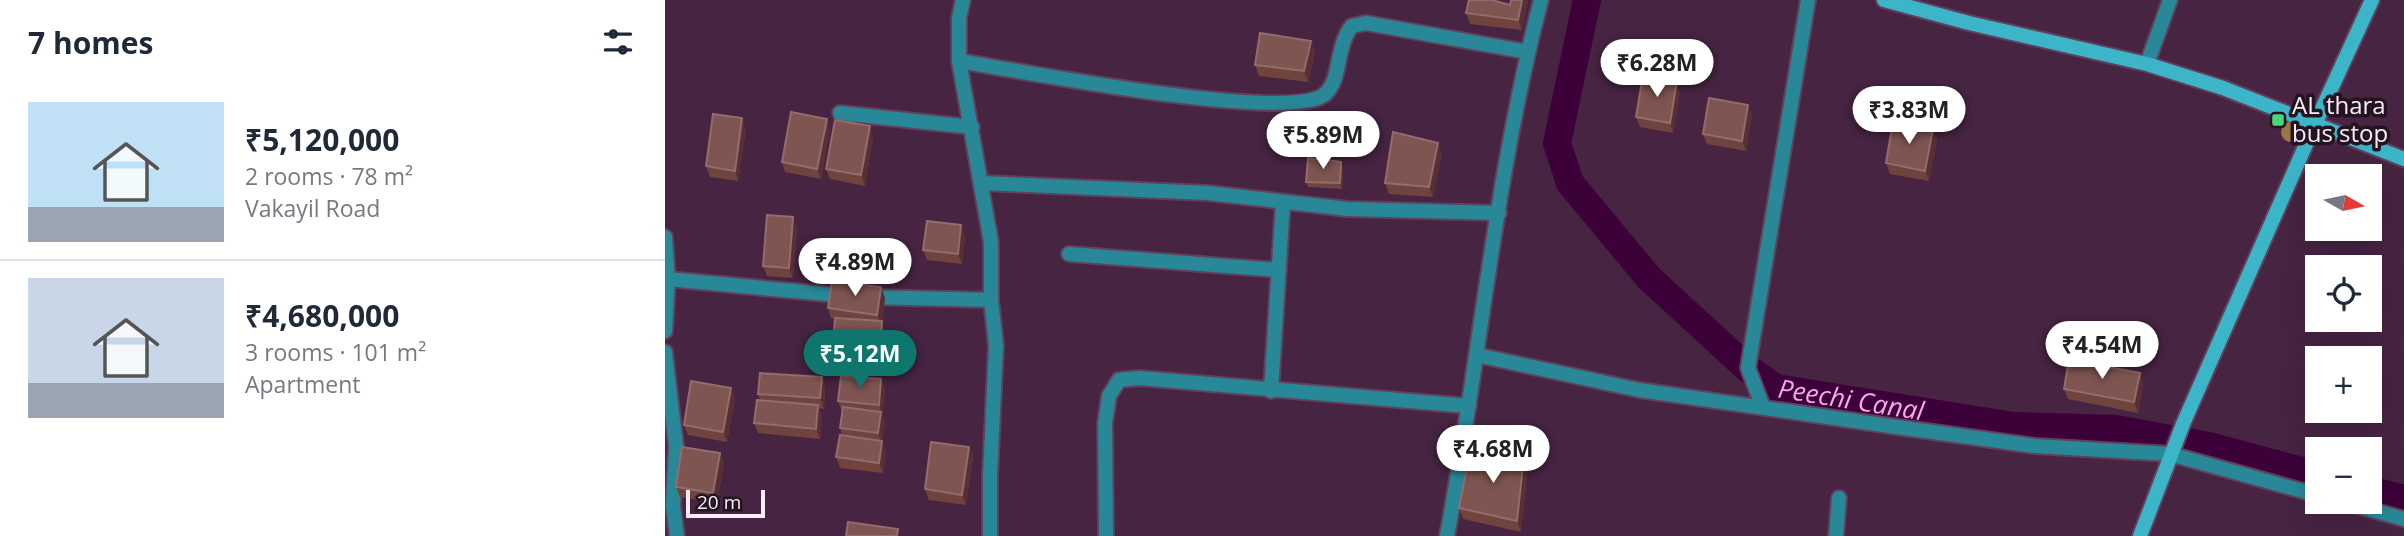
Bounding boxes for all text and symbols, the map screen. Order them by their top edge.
text: 7 homes [28,22,153,63]
icon: filters [599,23,637,61]
pin: ₹6.28M [1600,40,1714,99]
text: ₹6.28M [1617,46,1697,78]
pin: ₹3.83M [1852,86,1966,146]
place label: AL thara bus stop [2292,88,2388,149]
text: ₹3.83M [1869,93,1949,125]
pin: ₹5.89M [1266,111,1380,171]
marker: AL thara bus stop [2270,112,2286,128]
text: ₹5.89M [1283,118,1363,150]
text: ₹5,120,000 [245,119,399,160]
icon: home [84,130,168,214]
text: 2 rooms · 78 m² [245,160,413,192]
north arrow [2305,164,2382,242]
map controls [2305,164,2382,514]
text: Vakayil Road [245,192,380,224]
pin: ₹4.89M [798,238,912,298]
text: ₹4.89M [815,245,895,277]
button: locate [2305,255,2382,332]
text: ₹4,680,000 [245,295,399,336]
icon: home [84,306,168,390]
pin: ₹4.54M [2045,322,2159,381]
text: ₹4.54M [2062,328,2142,360]
pin: ₹5.12M [803,330,917,390]
text: 3 rooms · 101 m² [245,336,426,368]
text: ₹5.12M [820,337,900,369]
button: + [2305,346,2382,423]
text: Apartment [245,368,361,400]
water label: Peechi Canal [1776,370,1928,429]
pin: ₹4.68M [1436,426,1550,485]
text: ₹4.68M [1453,432,1533,464]
button: − [2305,437,2382,514]
scale bar [686,487,765,519]
text: 20 m [697,489,741,515]

